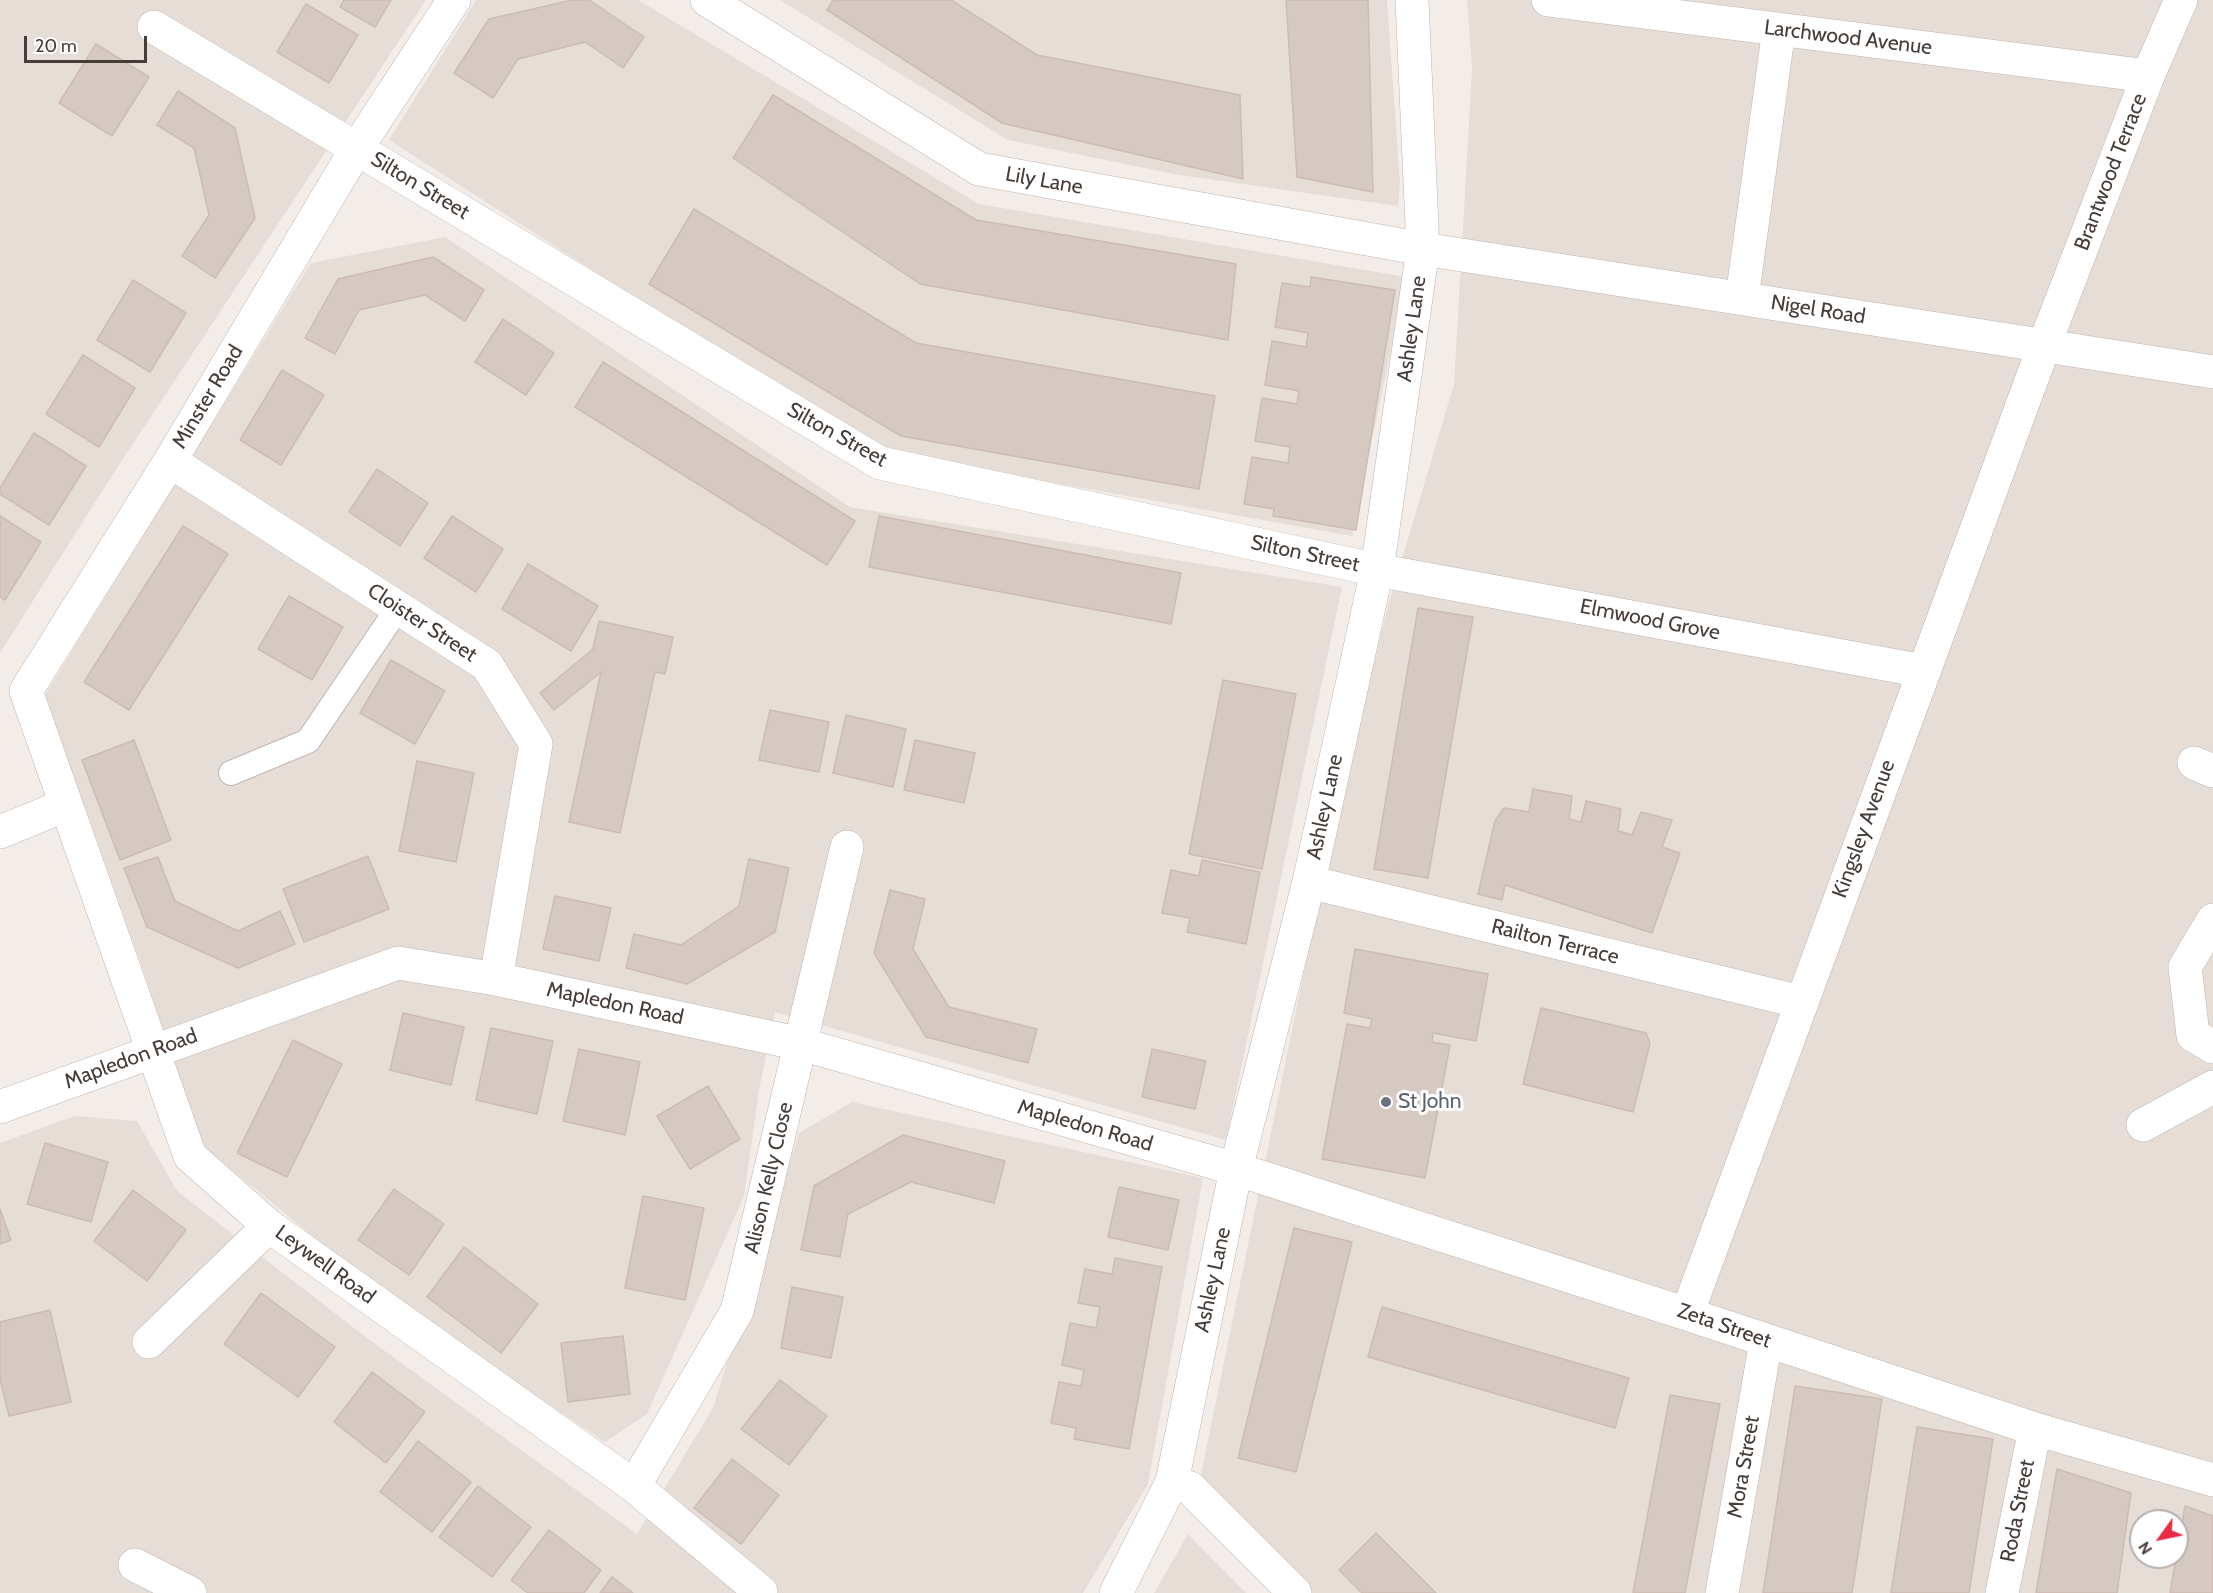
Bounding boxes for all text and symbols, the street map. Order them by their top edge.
street label: Larchwood Avenue [1763,15,1933,61]
scale bar [27,24,150,62]
text: 20 m [35,35,77,57]
street label: Brantwood Terrace [2070,90,2152,254]
street label: Silton Street [366,147,474,225]
street label: Lily Lane [1003,162,1085,200]
street label: Ashley Lane [1392,274,1432,384]
street label: Nigel Road [1769,290,1867,330]
street label: Minster Road [167,341,249,453]
street label: Silton Street [783,397,891,473]
street label: Silton Street [1248,530,1362,578]
street label: Cloister Street [362,578,482,668]
street label: Elmwood Grove [1578,594,1722,646]
street label: Ashley Lane [1302,752,1348,862]
street label: Kingsley Avenue [1827,756,1901,902]
street label: Railton Terrace [1489,914,1621,970]
street label: Mapledon Road [544,977,686,1031]
street label: Mapledon Road [61,1023,201,1095]
place label: St John [1398,1089,1461,1115]
street label: Mapledon Road [1014,1095,1156,1157]
marker: St John [1379,1095,1393,1109]
street label: Alison Kelly Close [739,1100,799,1256]
street label: Leywell Road [270,1220,380,1310]
street label: Ashley Lane [1190,1225,1236,1335]
street label: Zeta Street [1674,1298,1774,1354]
street label: Mora Street [1723,1414,1765,1520]
street label: Roda Street [1996,1457,2040,1565]
north arrow [2129,1509,2189,1569]
text: N [2134,1538,2156,1558]

